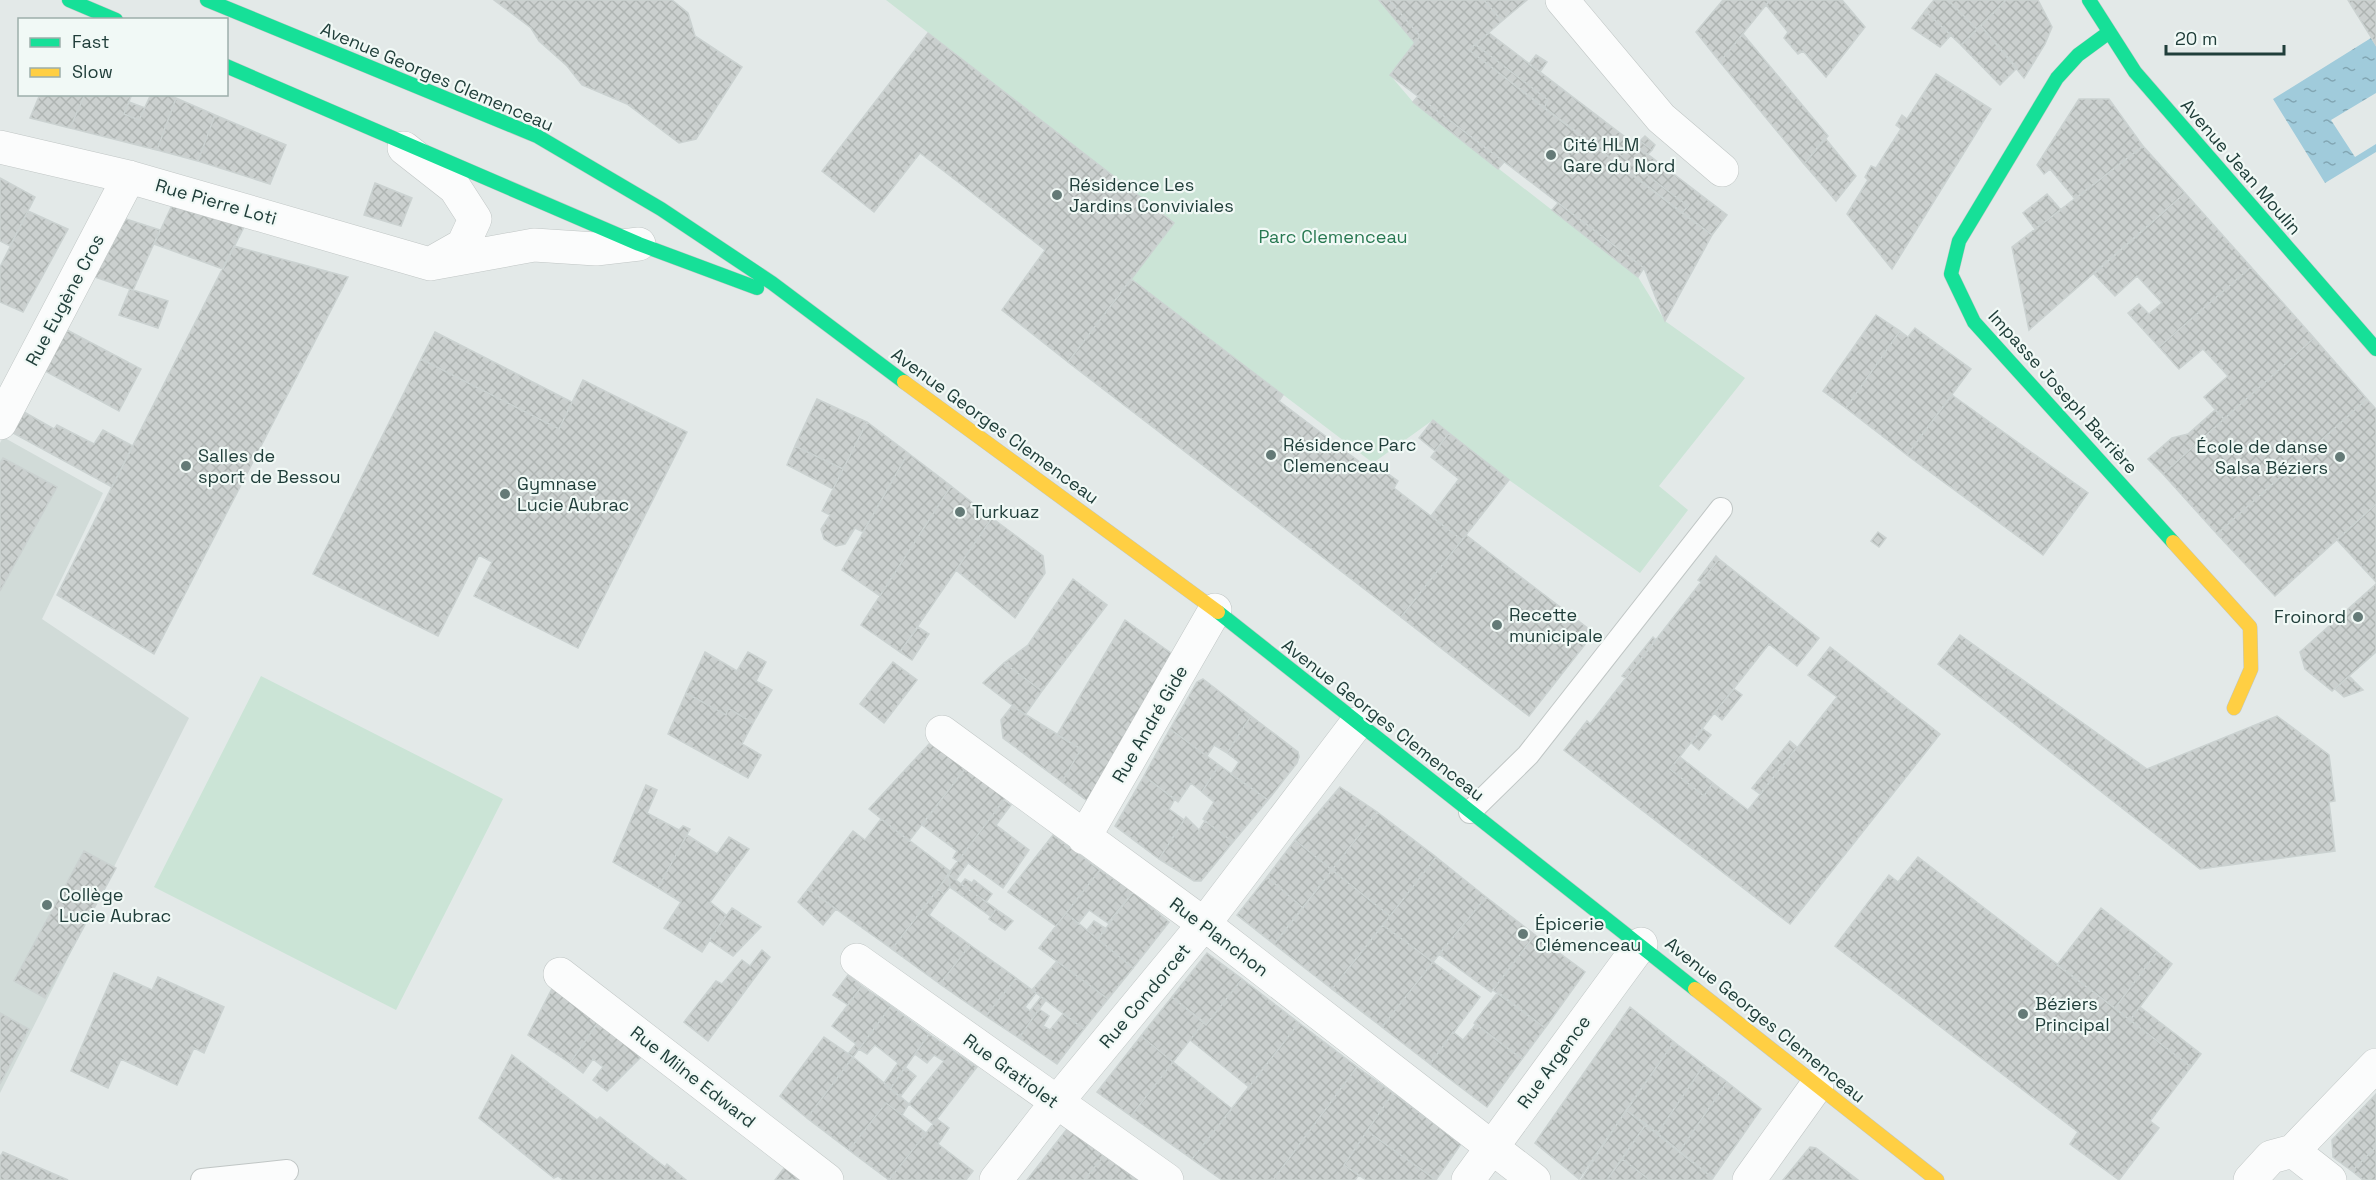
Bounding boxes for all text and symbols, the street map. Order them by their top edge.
street label: Avenue Georges Clemenceau [317,17,557,136]
legend [18,18,228,96]
scale bar [2166,18,2284,56]
text: 20 m [2175,27,2218,50]
text: Fast [72,30,109,53]
text: Slow [72,60,113,83]
street label: Avenue Jean Moulin [2176,94,2307,239]
place label: Cité HLM Gare du Nord [1563,133,1675,177]
marker: Cité HLM Gare du Nord [1544,148,1558,162]
street label: Rue Pierre Loti [153,173,280,230]
place label: Résidence Les Jardins Conviviales [1069,173,1234,217]
marker: Résidence Les Jardins Conviviales [1050,188,1064,202]
park label: Parc Clemenceau [1258,225,1408,248]
street label: Rue Eugène Cros [20,230,109,370]
street label: Impasse Joseph Barrière [1984,305,2143,478]
street label: Avenue Georges Clemenceau [887,343,1104,509]
place label: Résidence Parc Clemenceau [1283,433,1416,477]
place label: École de danse Salsa Béziers [2196,435,2328,479]
place label: Salles de sport de Bessou [198,444,340,488]
marker: Résidence Parc Clemenceau [1264,448,1278,462]
marker: École de danse Salsa Béziers [2333,450,2347,464]
marker: Salles de sport de Bessou [179,459,193,473]
place label: Gymnase Lucie Aubrac [517,472,629,516]
marker: Gymnase Lucie Aubrac [498,487,512,501]
place label: Turkuaz [972,500,1039,523]
marker: Turkuaz [953,505,967,519]
place label: Recette municipale [1509,603,1603,647]
place label: Froinord [2274,605,2346,628]
marker: Froinord [2351,610,2365,624]
marker: Recette municipale [1490,618,1504,632]
street label: Avenue Georges Clemenceau [1277,633,1489,806]
street label: Rue André Gide [1107,661,1192,787]
place label: Collège Lucie Aubrac [59,883,171,927]
street label: Rue Planchon [1165,892,1273,981]
marker: Collège Lucie Aubrac [40,898,54,912]
place label: Épicerie Clémenceau [1535,912,1641,956]
marker: Épicerie Clémenceau [1516,927,1530,941]
street label: Avenue Georges Clemenceau [1661,932,1870,1108]
street label: Rue Condorcet [1094,939,1195,1053]
place label: Béziers Principal [2035,992,2110,1036]
marker: Béziers Principal [2016,1007,2030,1021]
street label: Rue Argence [1512,1010,1595,1113]
street label: Rue Milne Edward [626,1021,761,1133]
street label: Rue Gratiolet [959,1028,1064,1113]

